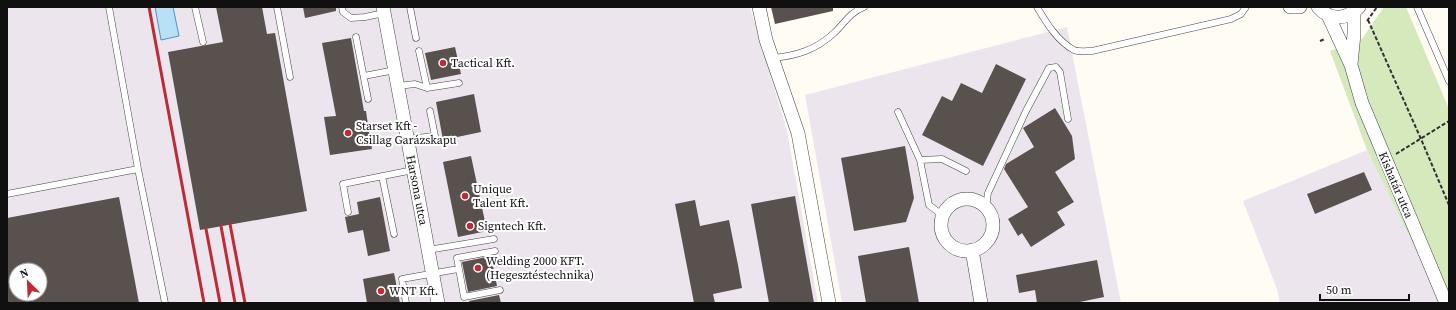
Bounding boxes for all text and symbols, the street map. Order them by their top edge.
place label: Tactical Kft. [451,55,515,71]
marker: Tactical Kft. [438,58,448,68]
place label: Starset Kft - Csillag Garázskapu [356,118,457,148]
marker: Starset Kft - Csillag Garázskapu [343,128,353,138]
street label: Kishatár utca [1375,149,1418,221]
street label: Harsona utca [402,154,432,227]
place label: Unique Talent Kft. [473,181,529,211]
marker: Unique Talent Kft. [460,191,470,201]
place label: Signtech Kft. [478,218,546,234]
marker: Signtech Kft. [465,221,475,231]
place label: Welding 2000 KFT. (Hegesztéstechnika) [486,253,594,283]
north arrow [8,262,48,302]
marker: Welding 2000 KFT. (Hegesztéstechnika) [473,263,483,273]
text: N [17,265,31,282]
scale bar [1320,276,1409,302]
text: 50 m [1326,282,1352,298]
place label: WNT Kft. [389,283,438,299]
marker: WNT Kft. [376,286,386,296]

